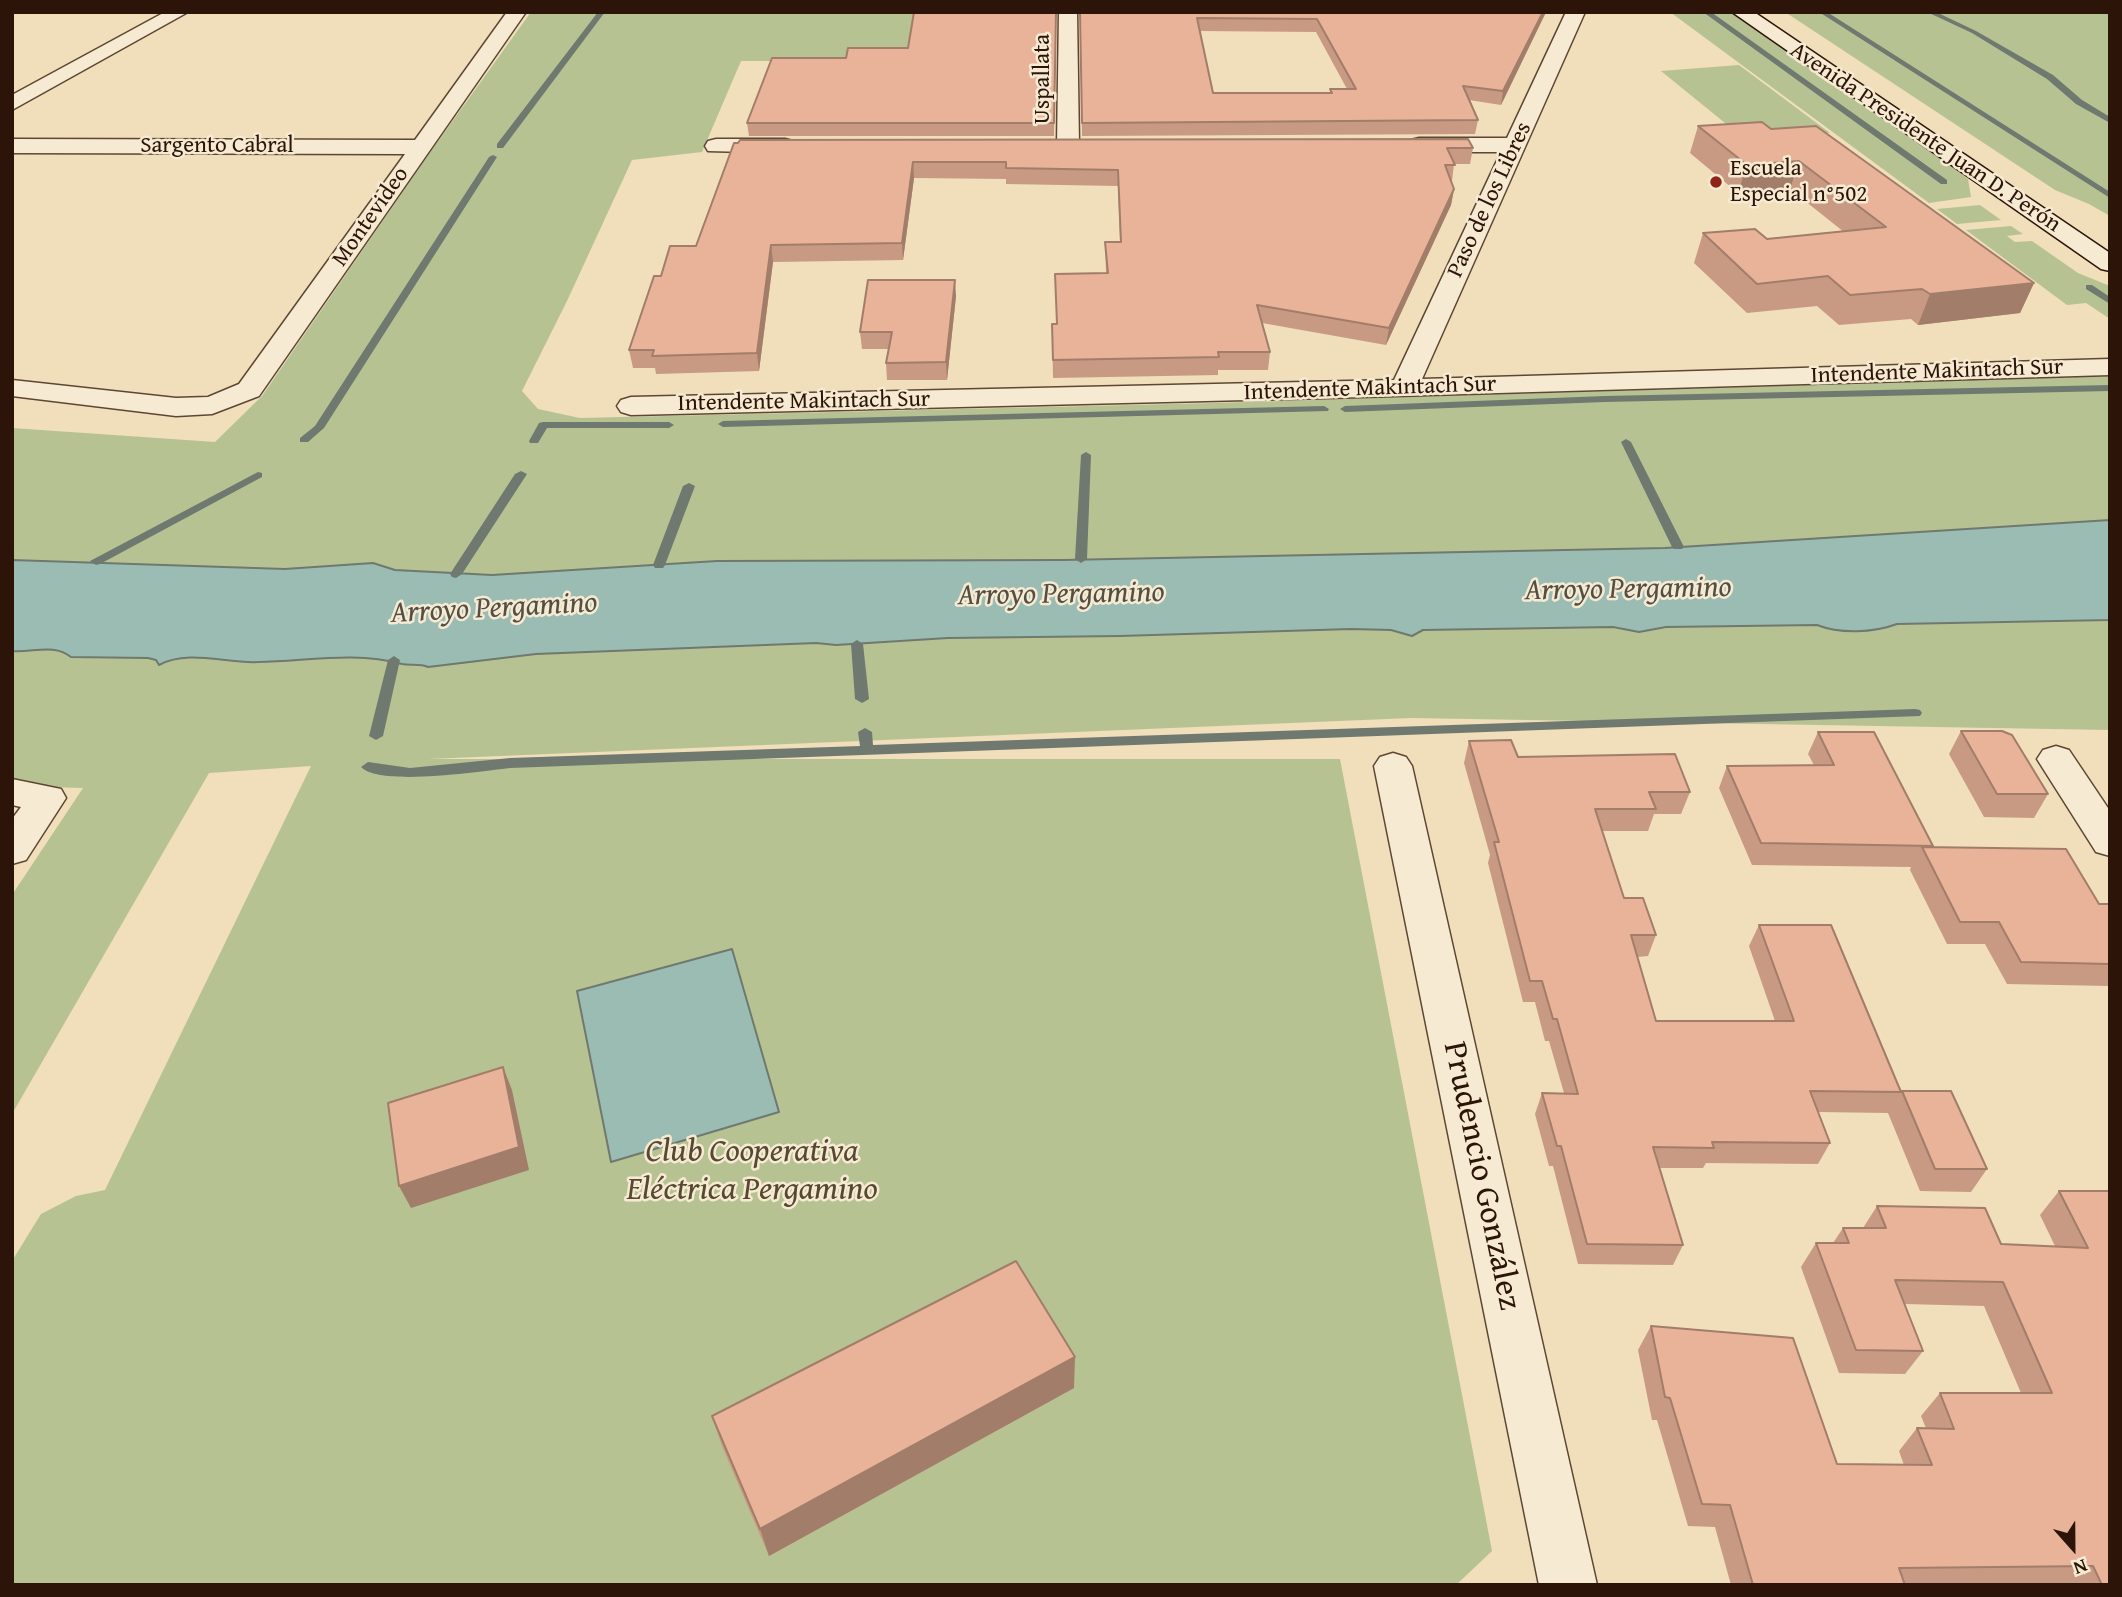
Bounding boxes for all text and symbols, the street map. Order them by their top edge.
street label: Uspallata [1029,34,1057,124]
street label: Avenida Presidente Juan D. Perón [1784,37,2066,239]
street label: Paso de los Libres [1442,118,1538,282]
street label: Sargento Cabral [140,132,294,160]
place label: Escuela Especial n°502 [1730,155,1867,209]
street label: Montevideo [327,162,415,272]
marker: Escuela Especial n°502 [1708,174,1724,190]
street label: Intendente Makintach Sur [1810,354,2064,390]
street label: Intendente Makintach Sur [1243,371,1497,407]
street label: Intendente Makintach Sur [678,386,930,418]
water label: Arroyo Pergamino [1524,570,1732,610]
water label: Arroyo Pergamino [957,575,1165,615]
water label: Arroyo Pergamino [390,586,598,632]
street label: Prudencio González [1433,1038,1529,1314]
park label: Club Cooperativa Eléctrica Pergamino [626,1133,878,1211]
north arrow [2038,1513,2108,1583]
text: N [2070,1552,2091,1583]

